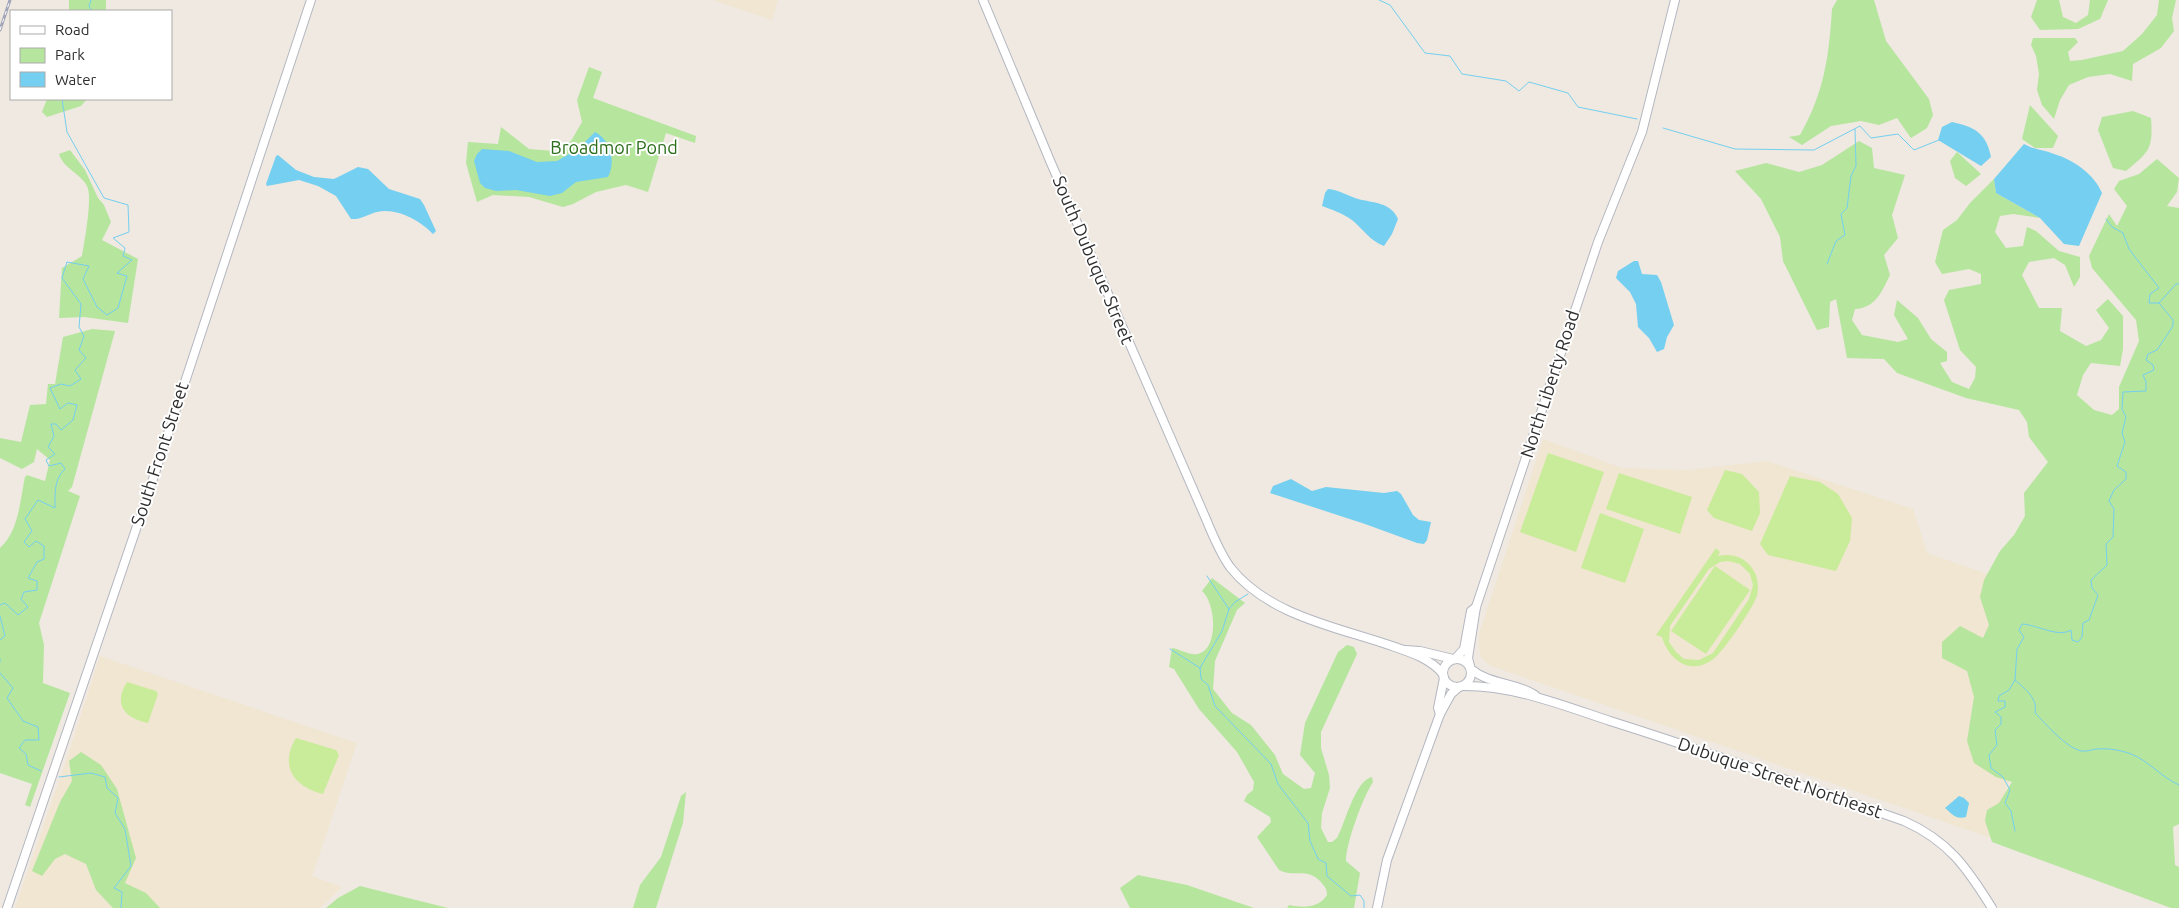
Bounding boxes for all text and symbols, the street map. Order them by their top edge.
legend [10,10,172,100]
text: Road [55,21,90,38]
text: Park [55,46,85,63]
text: Water [55,71,96,88]
park label: Broadmor Pond [550,137,678,157]
street label: South Dubuque Street [1049,173,1138,347]
street label: North Liberty Road [1516,307,1582,460]
street label: South Front Street [126,379,192,528]
street label: Dubuque Street Northeast [1676,733,1885,821]

